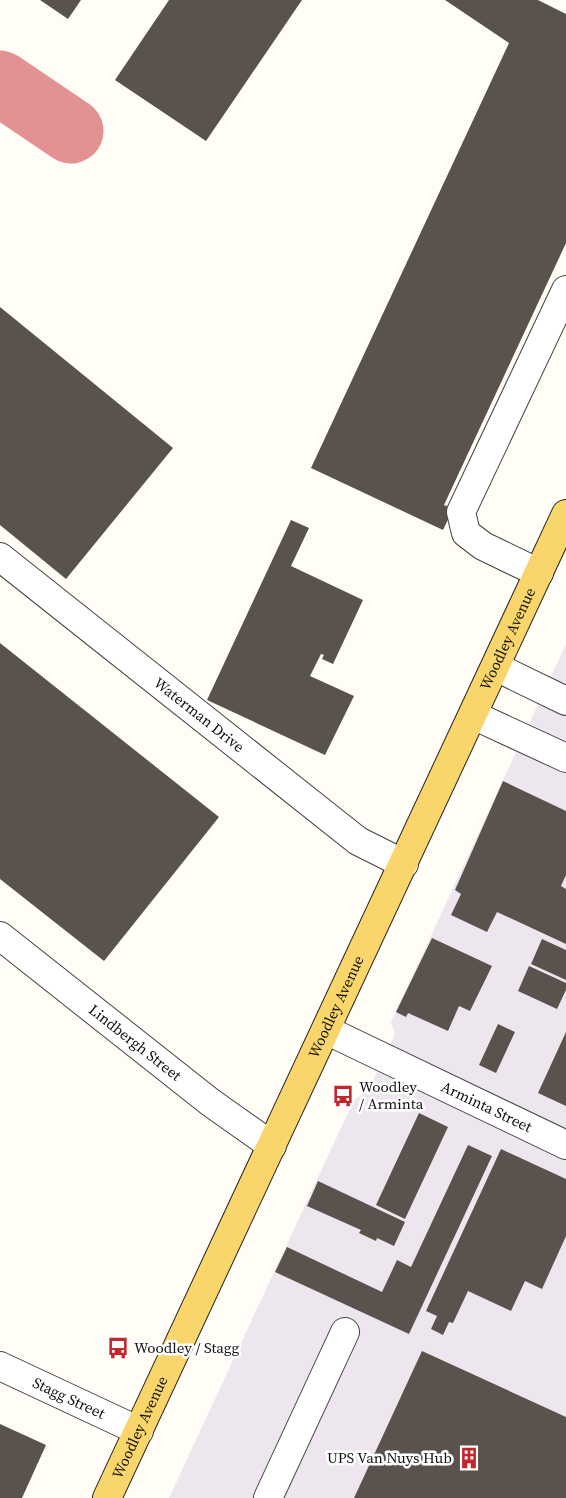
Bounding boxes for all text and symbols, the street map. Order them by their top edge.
street label: Woodley Avenue [474,584,540,693]
street label: Waterman Drive [150,672,249,757]
street label: Woodley Avenue [303,952,369,1061]
street label: Lindbergh Street [85,999,186,1085]
place label: Woodley / Arminta [359,1076,424,1114]
street label: Arminta Street [438,1076,536,1137]
bus stop icon: Woodley / Arminta [330,1083,356,1109]
bus stop icon: Woodley / Stagg [105,1335,131,1361]
place label: Woodley / Stagg [134,1337,239,1358]
street label: Stagg Street [29,1372,109,1424]
street label: Woodley Avenue [107,1372,173,1482]
building icon: UPS Van Nuys Hub [456,1445,482,1471]
place label: UPS Van Nuys Hub [327,1447,452,1468]

